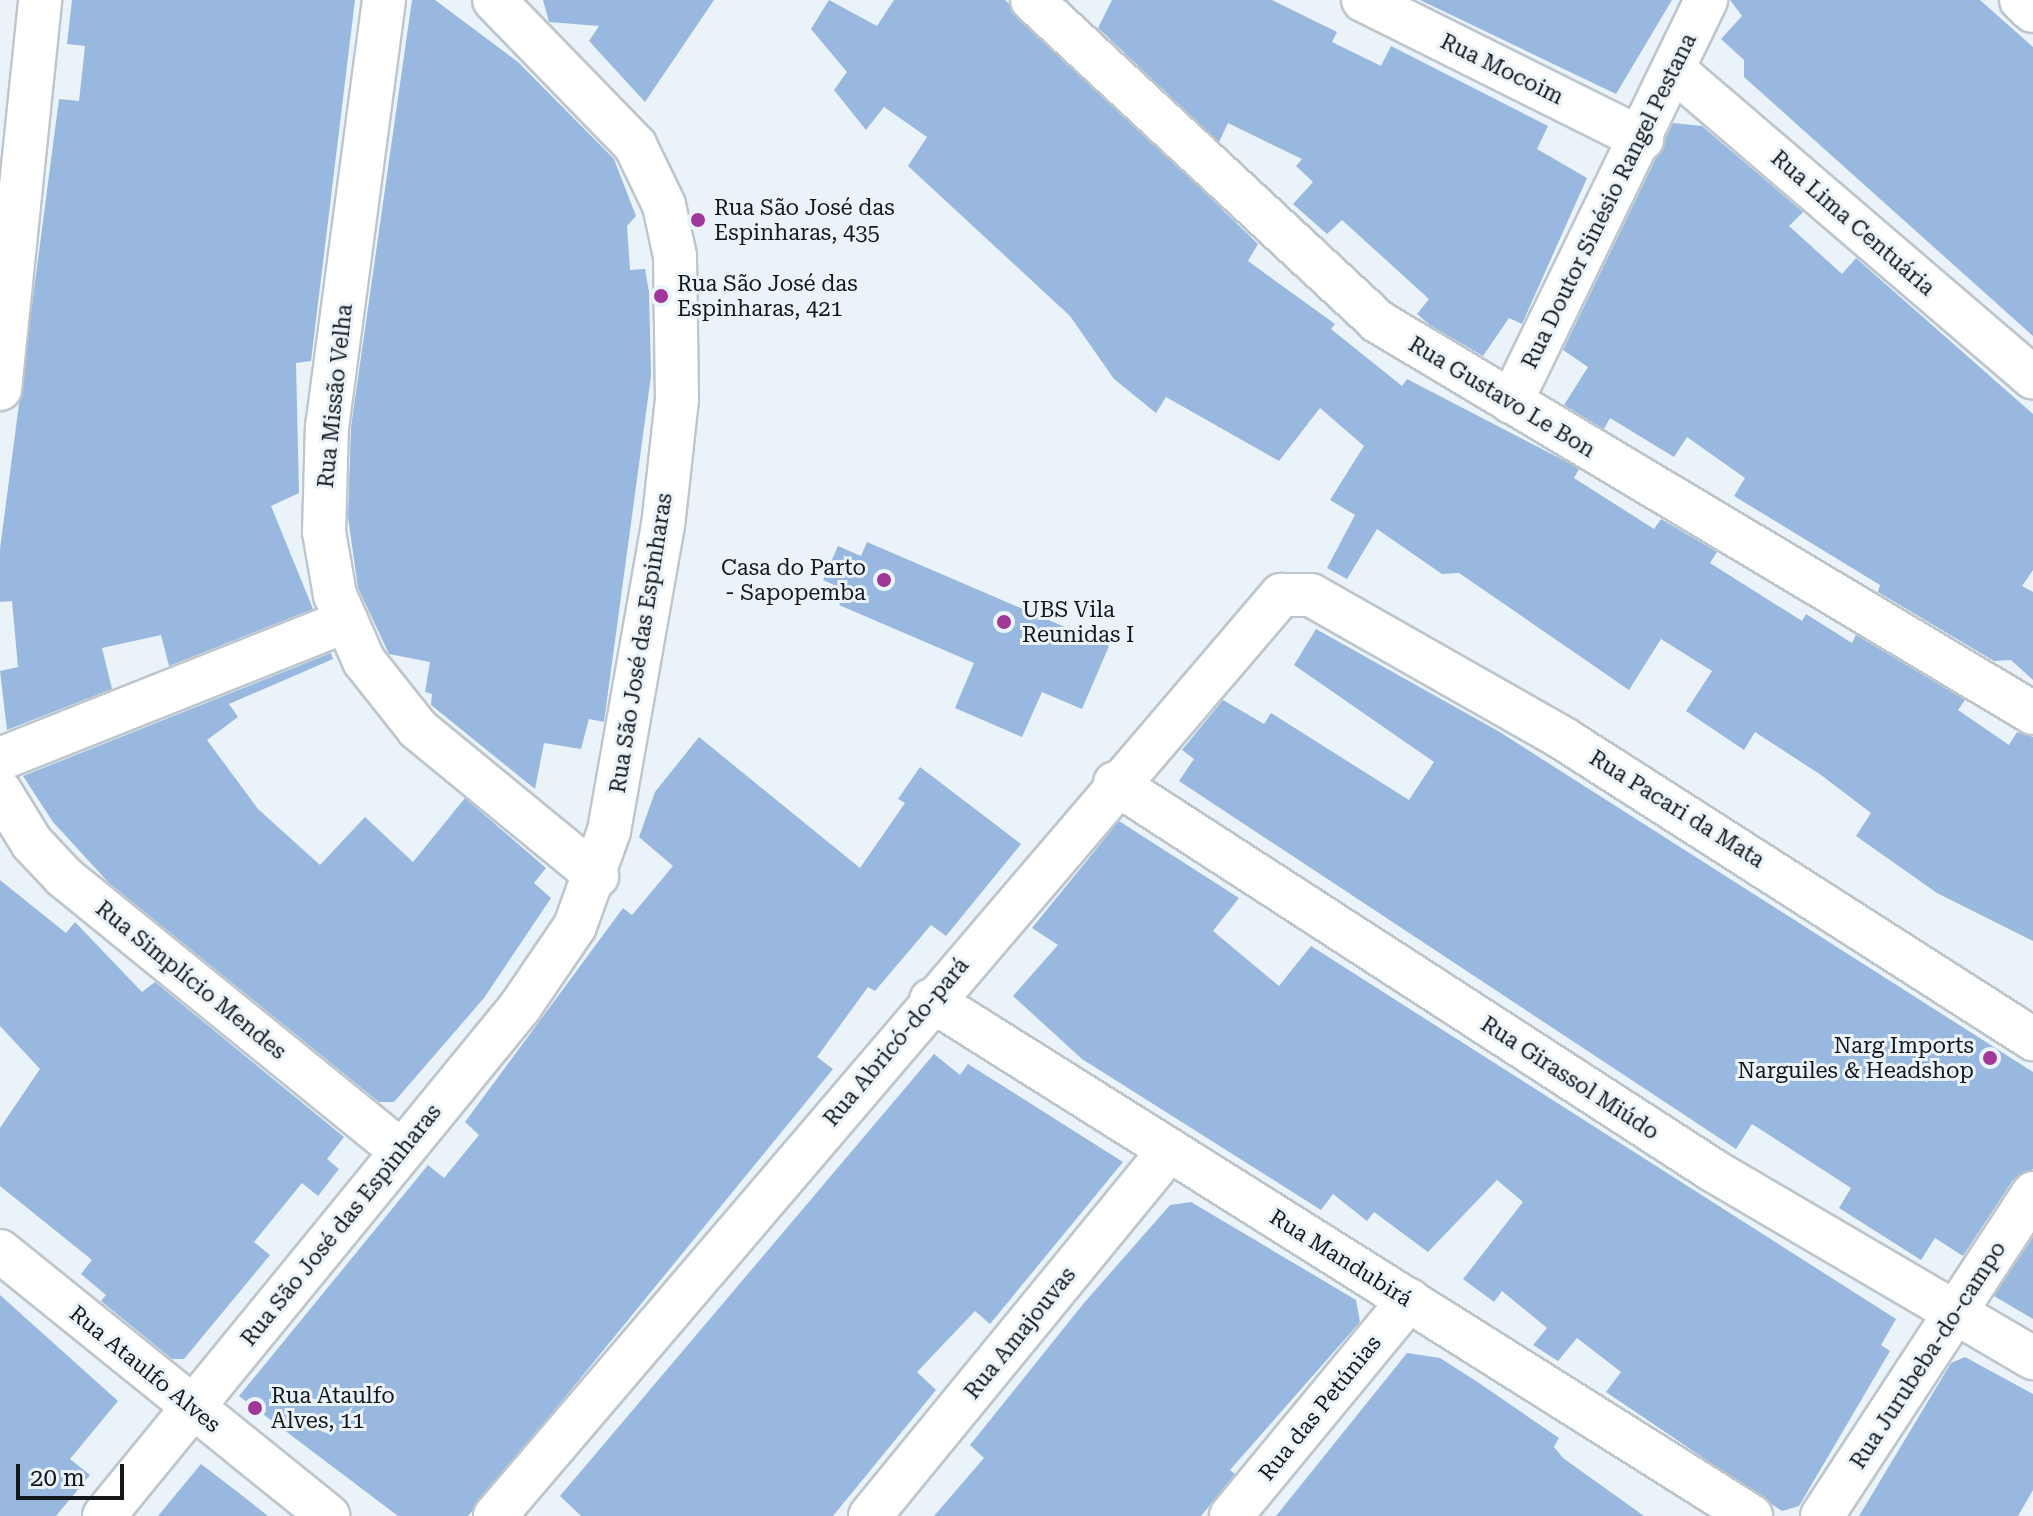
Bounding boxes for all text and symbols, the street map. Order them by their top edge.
street label: Rua Mocoim [1436,28,1568,110]
street label: Rua Doutor Sinésio Rangel Pestana [1516,29,1702,373]
street label: Rua Lima Centuária [1766,145,1940,301]
place label: Rua São José das Espinharas, 435 [714,194,895,246]
marker: Rua São José das Espinharas, 435 [689,211,707,229]
place label: Rua São José das Espinharas, 421 [677,270,858,322]
marker: Rua São José das Espinharas, 421 [652,287,670,305]
street label: Rua Missão Velha [312,303,358,489]
street label: Rua Gustavo Le Bon [1404,331,1600,463]
street label: Rua São José das Espinharas [604,491,678,795]
place label: Casa do Parto - Sapopemba [721,554,866,606]
marker: Casa do Parto - Sapopemba [873,569,895,591]
place label: UBS Vila Reunidas I [1022,596,1134,648]
marker: UBS Vila Reunidas I [993,611,1015,633]
street label: Rua Pacari da Mata [1585,744,1769,874]
street label: Rua Simplício Mendes [91,895,291,1065]
street label: Rua Abricó-do-pará [818,952,974,1132]
street label: Rua Girassol Miúdo [1476,1011,1664,1145]
place label: Narg Imports Narguiles & Headshop [1738,1032,1974,1084]
marker: Narg Imports Narguiles & Headshop [1981,1049,1999,1067]
street label: Rua São José das Espinharas [235,1099,447,1351]
street label: Rua Mandubirá [1265,1204,1417,1312]
street label: Rua Jurubeba-do-campo [1845,1236,2011,1474]
street label: Rua Amajouvas [959,1262,1081,1404]
street label: Rua Ataulfo Alves [64,1300,226,1438]
street label: Rua das Petúnias [1253,1330,1387,1486]
place label: Rua Ataulfo Alves, 11 [271,1382,395,1434]
marker: Rua Ataulfo Alves, 11 [246,1399,264,1417]
scale bar [20,1448,128,1498]
text: 20 m [30,1464,85,1492]

